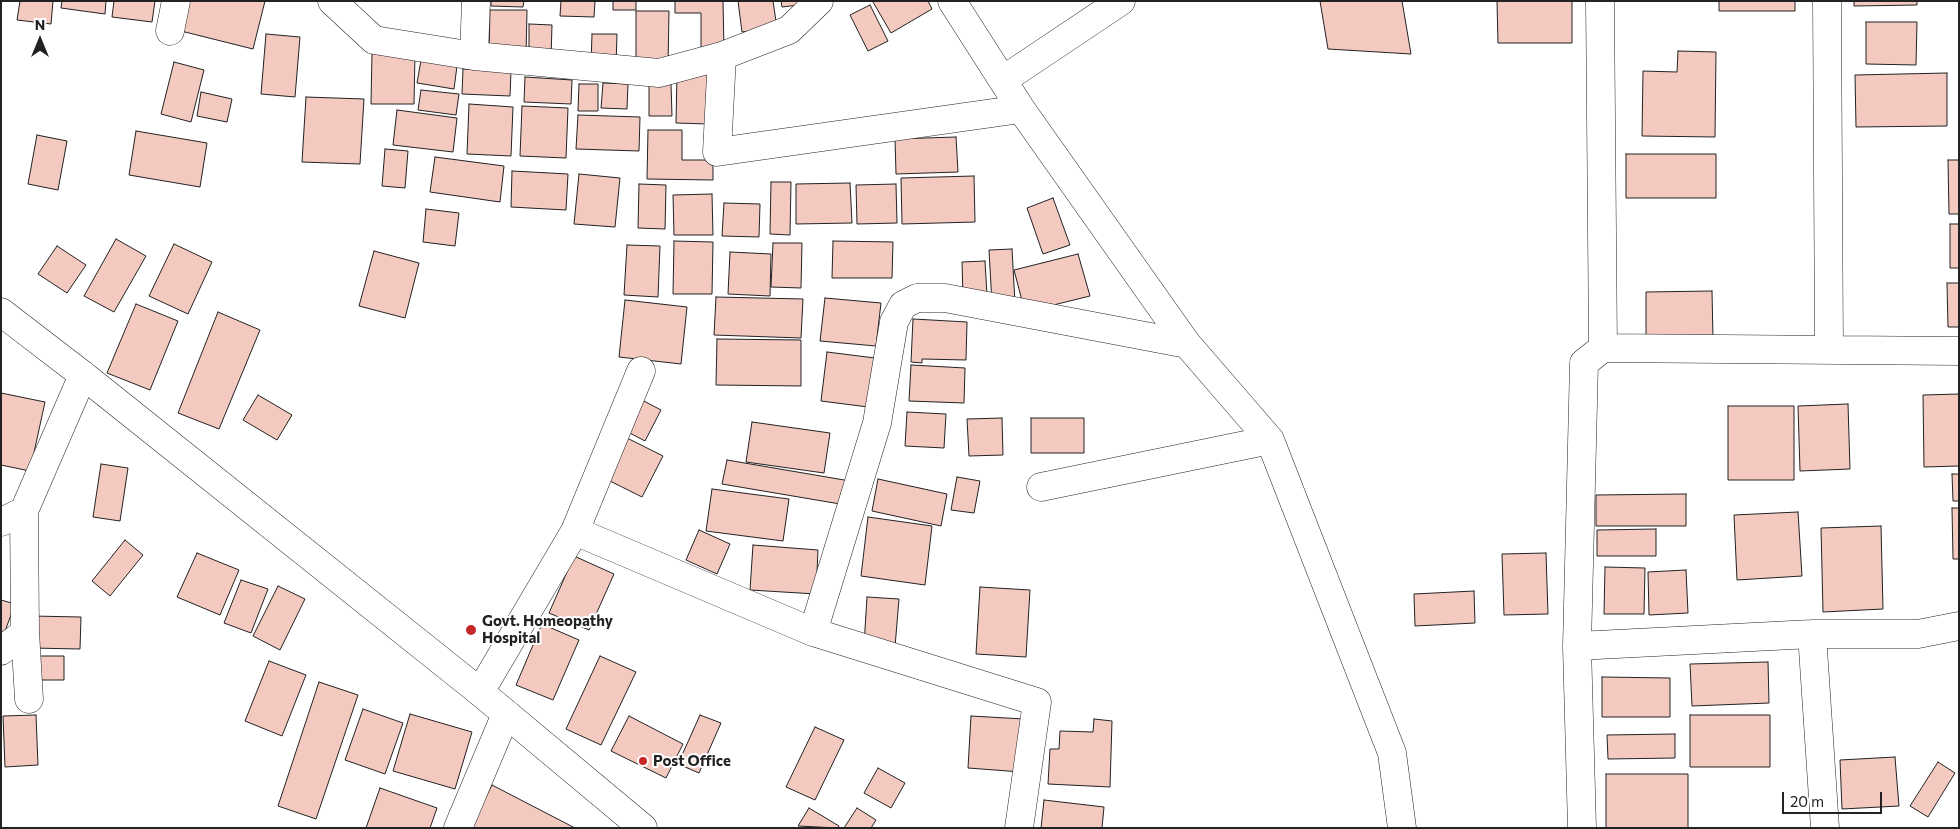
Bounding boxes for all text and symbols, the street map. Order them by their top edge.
north arrow [15,15,65,65]
text: N [35,16,45,33]
place label: Govt. Homeopathy Hospital [482,612,613,647]
marker: Govt. Homeopathy Hospital [464,623,478,637]
place label: Post Office [653,752,731,770]
marker: Post Office [637,755,649,767]
scale bar [1785,782,1885,814]
text: 20 m [1790,792,1824,810]

